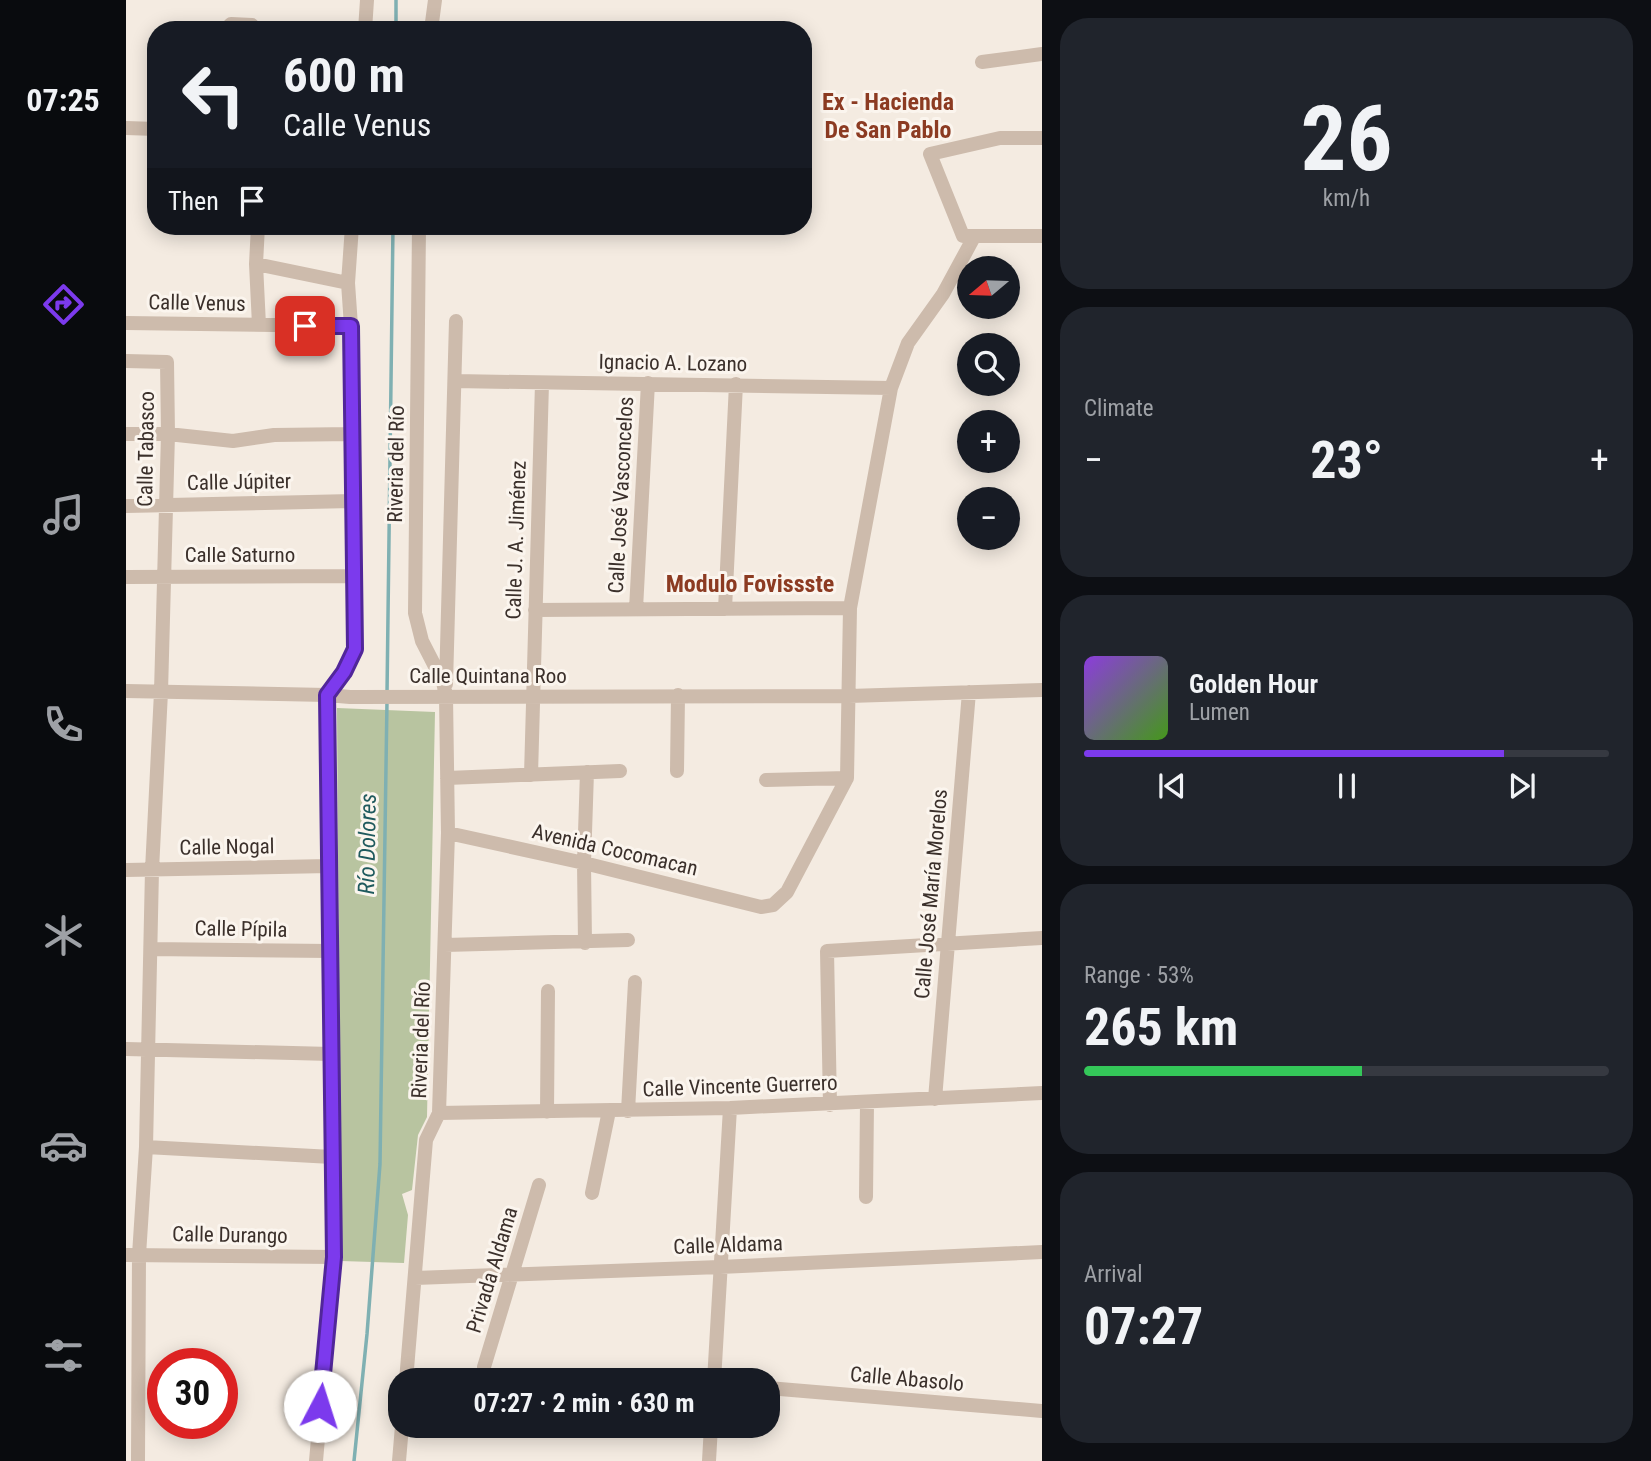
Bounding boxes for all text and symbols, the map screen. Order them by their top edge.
text: 600 m [283,47,405,104]
icon: left [168,49,259,140]
text: 07:25 [26,81,100,119]
text: 26 [1301,86,1392,192]
district label: Ex - Hacienda De San Pablo [822,88,954,144]
text: Calle Venus [283,106,431,144]
icon: arrive [233,182,271,220]
text: km/h [1323,185,1370,212]
text: Then [168,186,219,216]
north arrow [957,256,1020,318]
map controls [957,256,1020,550]
icon: directions [39,280,88,329]
street label: Calle Venus [148,290,246,316]
pin [275,296,335,356]
icon: arrive [286,307,324,345]
button: search [957,333,1020,396]
street label: Ignacio A. Lozano [599,350,747,376]
street label: Calle Tabasco [133,391,159,507]
text: Climate [1084,395,1154,422]
street label: Calle José Vasconcelos [604,396,638,594]
street label: Riveria del Río [383,405,409,523]
button: + [957,410,1020,473]
text: 23° [1310,430,1383,491]
text: − [1084,438,1103,482]
text: + [1590,438,1609,482]
street label: Calle J. A. Jiménez [501,460,531,620]
street label: Calle Júpiter [187,469,291,495]
button: − [957,487,1020,550]
icon: music [39,490,88,539]
street label: Calle Saturno [185,543,295,567]
district label: Modulo Fovissste [666,570,834,598]
street label: Calle Quintana Roo [409,664,567,688]
text: Golden Hour [1189,669,1318,699]
text: Lumen [1189,699,1250,726]
icon: phone [39,700,88,749]
icon: previous [1153,767,1191,805]
icon: pause [1328,767,1366,805]
icon: next [1503,767,1541,805]
street label: Calle José María Morelos [910,788,952,1000]
water label: Río Dolores [353,793,382,895]
street label: Avenida Cocomacan [530,819,700,881]
street label: Calle Nogal [179,834,275,860]
icon: climate [39,911,88,960]
street label: Calle Pípila [194,916,288,942]
text: Range · 53% [1084,962,1194,989]
street label: Riveria del Río [407,981,435,1099]
text: 265 km [1084,997,1238,1058]
street label: Calle Vincente Guerrero [642,1071,838,1101]
icon: car [39,1121,88,1170]
street label: Privada Aldama [461,1204,523,1336]
street label: Calle Durango [172,1222,288,1248]
street label: Calle Aldama [673,1231,783,1259]
text: Arrival [1084,1261,1143,1288]
text: 07:27 [1084,1296,1203,1357]
icon: filters [39,1331,88,1380]
speed limit sign: 30 [147,1348,238,1439]
street label: Calle Abasolo [849,1362,965,1396]
position arrow [283,1369,357,1443]
text: 07:27 · 2 min · 630 m [474,1388,694,1418]

